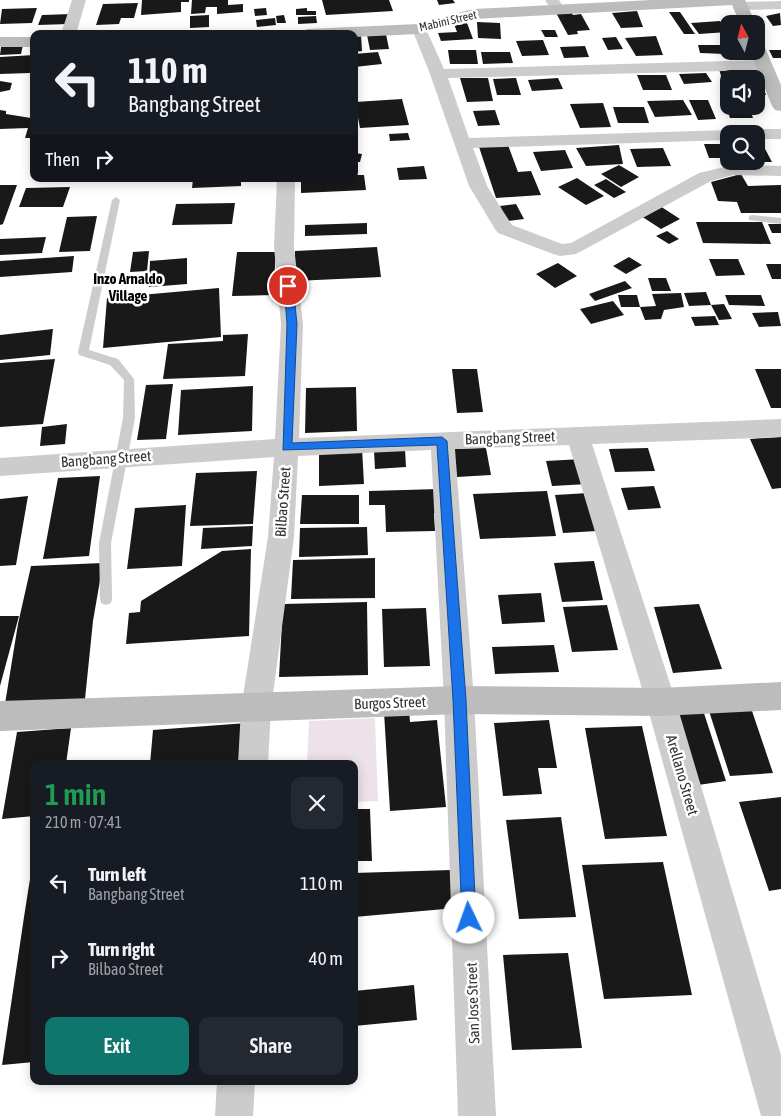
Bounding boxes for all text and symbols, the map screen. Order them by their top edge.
street label: Mabini Street [418,7,479,34]
north arrow [720,15,765,60]
map controls [720,15,765,170]
icon: left [45,50,110,115]
text: 110 m [128,50,207,90]
button: sound [720,70,765,115]
text: Bangbang Street [128,91,261,117]
button: search [720,125,765,170]
icon: right [90,145,118,173]
text: Then [45,148,80,170]
pin [267,265,309,307]
district label: Inzo Arnaldo Village [93,270,163,304]
icon: arrive [274,272,302,300]
street label: Bangbang Street [464,427,556,448]
street label: Bangbang Street [60,447,152,470]
street label: Bilbao Street [272,466,293,538]
street label: Burgos Street [354,693,426,712]
street label: Arellano Street [663,733,702,817]
text: 1 min [45,777,106,811]
button: close [291,777,343,829]
text: 210 m · 07:41 [45,813,122,831]
text: Turn left [88,863,146,885]
icon: left [45,869,73,897]
text: 110 m [300,872,343,894]
text: Bangbang Street [88,885,185,903]
position arrow [442,891,494,943]
text: Turn right [88,938,155,960]
icon: right [45,944,73,972]
text: 40 m [309,947,343,969]
text: Bilbao Street [88,960,163,978]
street label: San Jose Street [463,962,482,1044]
button: Exit [45,1017,189,1075]
button: Share [199,1017,343,1075]

